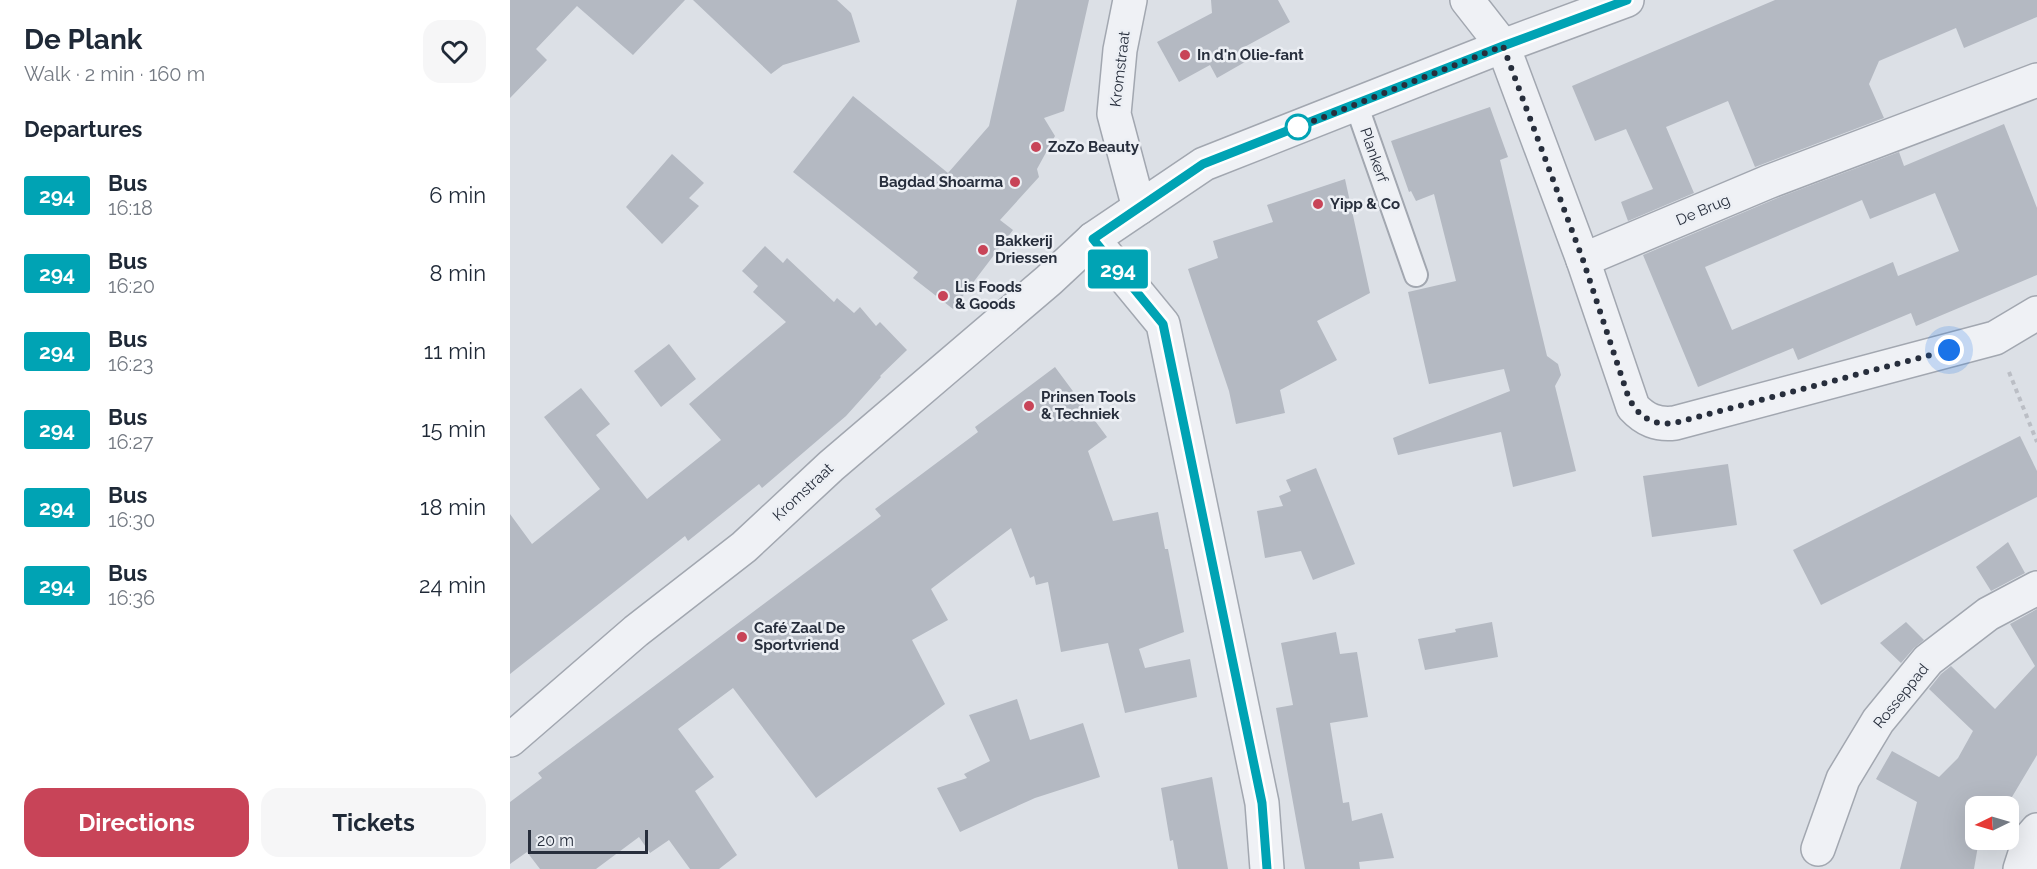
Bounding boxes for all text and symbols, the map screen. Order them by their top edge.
button: heart [423,20,486,83]
text: De Plank [24,23,142,56]
street label: Kromstraat [1106,30,1134,108]
place label: In d'n Olie-fant [1197,46,1304,64]
marker: In d'n Olie-fant [1178,48,1192,62]
text: Walk · 2 min · 160 m [24,62,205,86]
unlabelled marker [1285,114,1311,140]
text: Departures [24,116,142,142]
street label: Plankerf [1356,125,1392,186]
place label: ZoZo Beauty [1048,138,1140,156]
marker: ZoZo Beauty [1029,140,1043,154]
text: Bus [108,170,147,196]
place label: Bagdad Shoarma [879,173,1003,191]
marker: Bagdad Shoarma [1008,175,1022,189]
text: 6 min [429,182,486,208]
text: 294 [39,183,75,208]
street label: De Brug [1673,191,1733,229]
place label: Yipp & Co [1330,195,1400,213]
text: 16:18 [108,196,153,220]
marker: Yipp & Co [1311,197,1325,211]
place label: Bakkerij Driessen [995,232,1057,267]
marker: Bakkerij Driessen [976,243,990,257]
text: Bus [108,248,147,274]
line badge: 294 [1084,250,1152,288]
text: 294 [1100,257,1136,282]
text: 8 min [430,260,486,286]
text: 294 [39,261,75,286]
text: 16:20 [108,274,155,298]
place label: Lis Foods & Goods [955,278,1022,313]
marker: Lis Foods & Goods [936,289,950,303]
text: Bus [108,326,147,352]
your location [1934,335,1964,365]
text: 11 min [424,338,486,364]
text: 294 [39,339,75,364]
text: 16:23 [108,352,153,376]
place label: Prinsen Tools & Techniek [1041,388,1136,423]
marker: Prinsen Tools & Techniek [1022,399,1036,413]
text: Bus [108,404,147,430]
text: 15 min [421,416,486,442]
text: 294 [39,417,75,442]
text: 16:27 [108,430,154,454]
street label: Kromstraat [769,459,837,525]
text: Bus [108,482,147,508]
text: 18 min [420,494,486,520]
text: 294 [39,495,75,520]
text: 16:30 [108,508,155,532]
text: Bus [108,560,147,586]
text: 24 min [419,572,486,598]
text: 294 [39,573,75,598]
text: 16:36 [108,586,155,610]
place label: Café Zaal De Sportvriend [754,619,845,654]
marker: Café Zaal De Sportvriend [735,630,749,644]
street label: Rosseppad [1870,660,1932,732]
button: Directions [24,788,249,857]
button: Tickets [261,788,486,857]
north arrow [1965,796,2019,850]
map controls [1965,796,2019,850]
scale bar [528,827,648,854]
text: 20 m [537,831,574,850]

